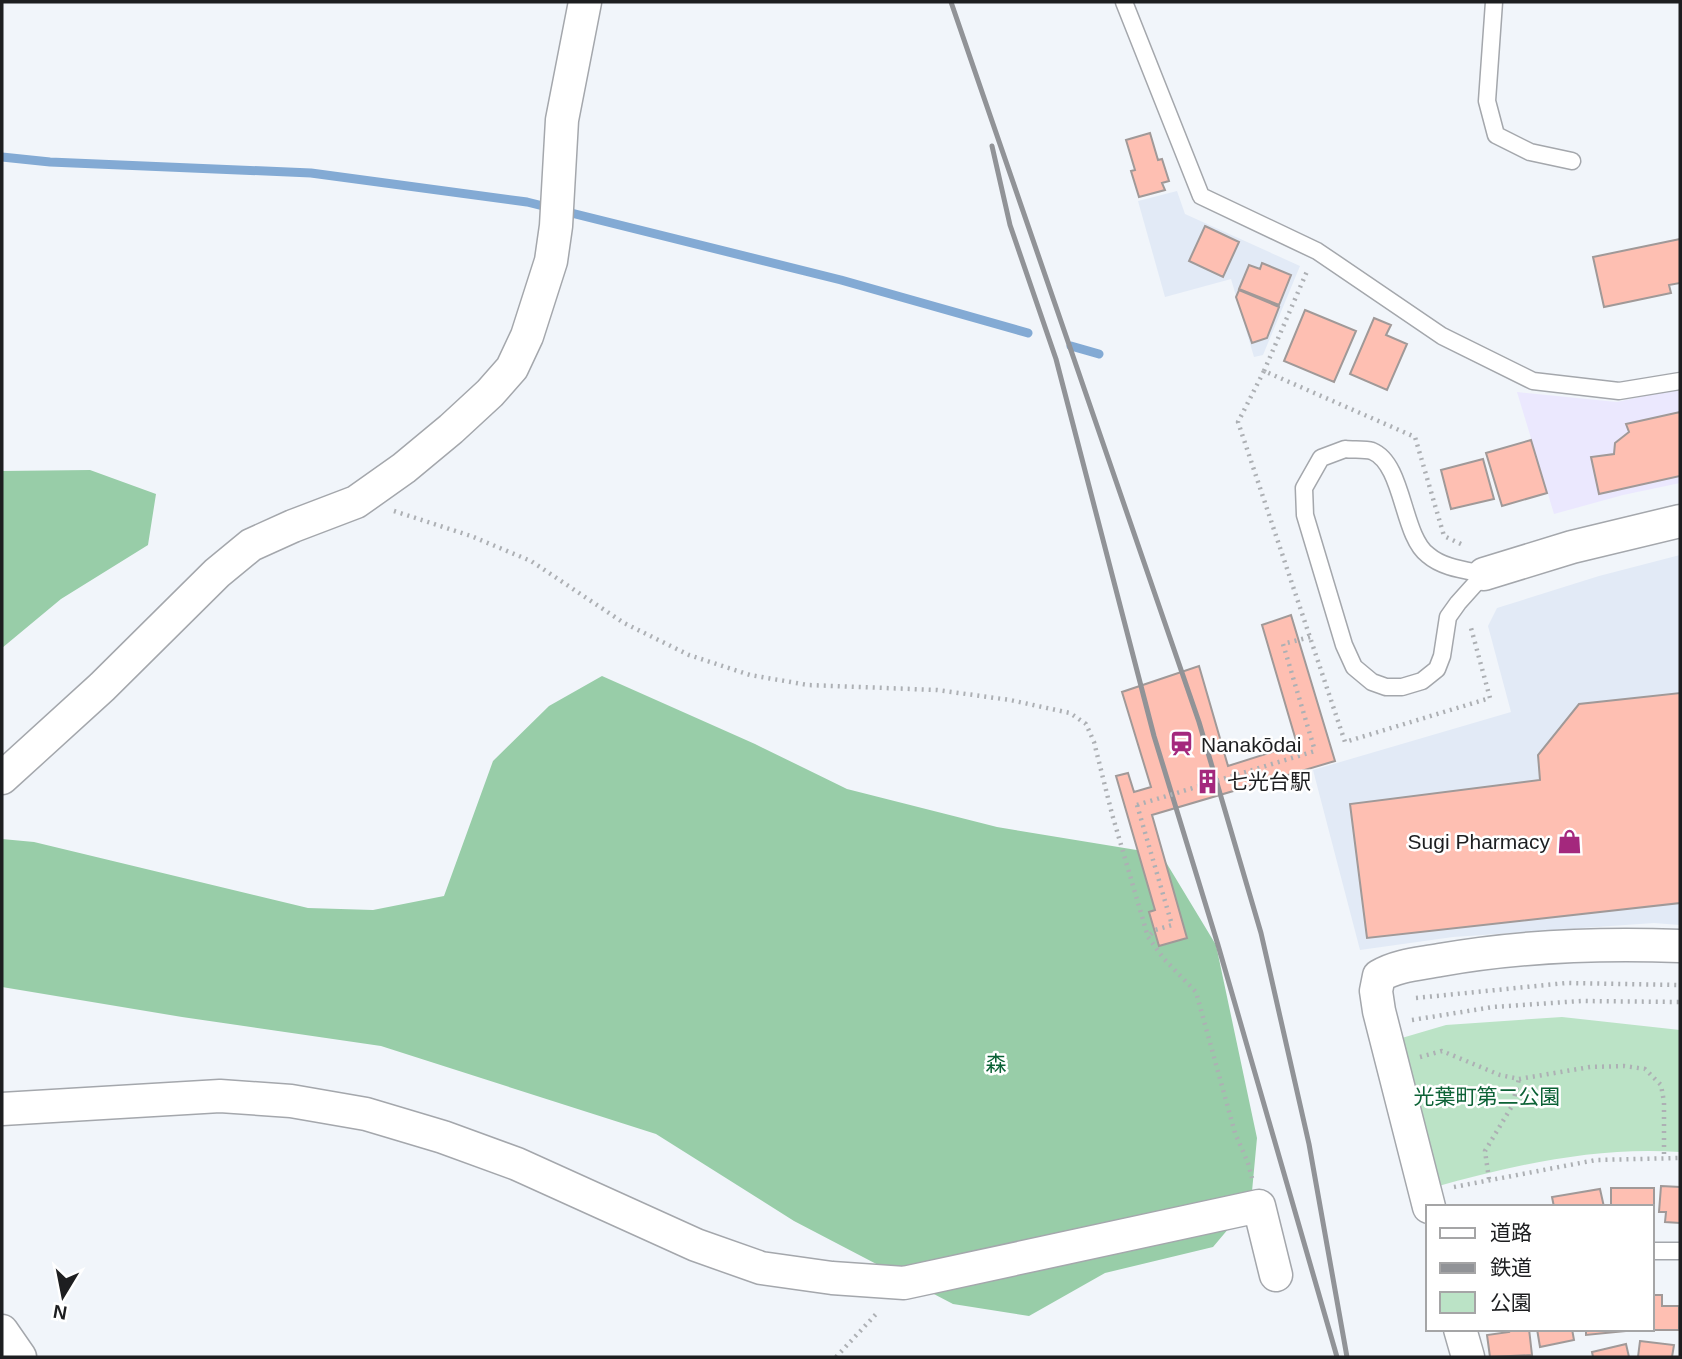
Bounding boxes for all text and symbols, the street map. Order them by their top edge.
station icon: Nanakōdai [1167,730,1195,758]
place label: Nanakōdai [1201,733,1301,756]
building icon: 七光台駅 [1193,767,1221,795]
place label: 七光台駅 [1227,770,1311,793]
shop icon: Sugi Pharmacy [1556,827,1584,855]
place label: Sugi Pharmacy [1408,830,1550,853]
park label: 森 [986,1052,1007,1075]
park label: 光葉町第二公園 [1414,1085,1561,1108]
legend [1426,1205,1654,1331]
text: 道路 [1490,1221,1532,1244]
text: 鉄道 [1490,1256,1532,1279]
north arrow [28,1261,98,1331]
text: 公園 [1490,1291,1532,1314]
text: N [52,1301,69,1324]

